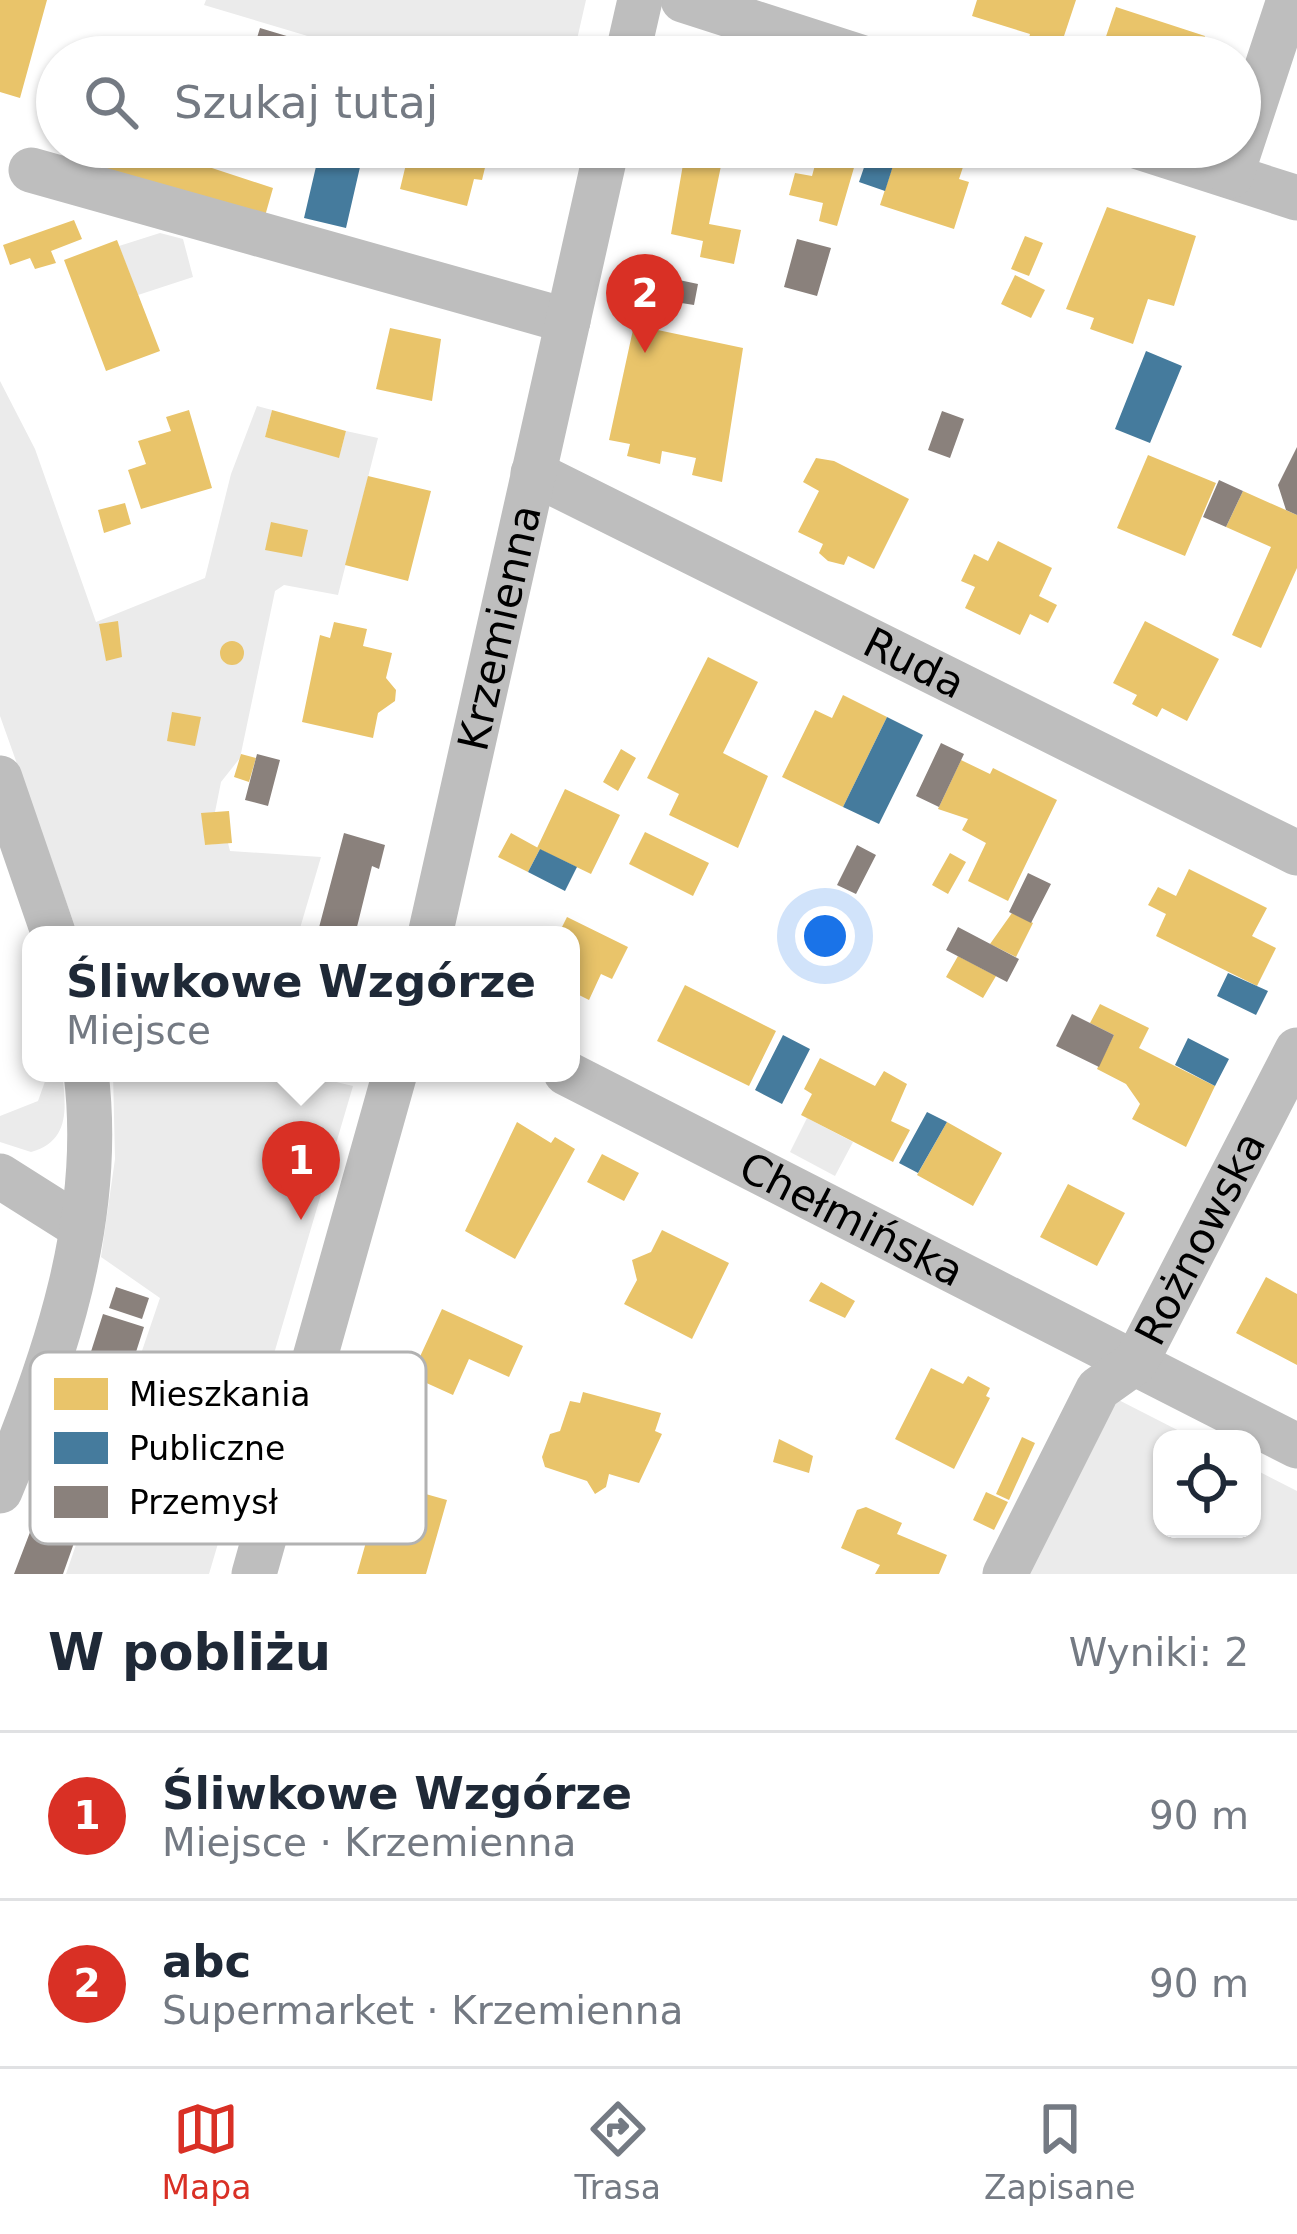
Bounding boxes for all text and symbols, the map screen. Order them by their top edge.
search box [36,36,1261,168]
icon: search [78,69,144,135]
text: Szukaj tutaj [174,76,438,129]
pin: 2 [606,254,684,353]
street label: Krzemienna [448,500,551,755]
street label: Ruda [856,618,973,709]
your location [795,906,855,966]
popup [22,926,580,1082]
text: Śliwkowe Wzgórze [66,955,536,1008]
text: Miejsce [66,1008,211,1053]
pin: 1 [262,1121,340,1220]
street label: Rożnowska [1125,1124,1276,1353]
street label: Chełmińska [732,1142,972,1297]
legend [30,1352,426,1544]
text: Mieszkania [129,1375,311,1414]
text: Publiczne [129,1429,285,1468]
map controls [1153,1430,1261,1538]
button: locate [1153,1430,1261,1538]
text: Przemysł [129,1483,278,1522]
text: W pobliżu [48,1623,331,1682]
text: Wyniki: 2 [1069,1630,1249,1675]
text: Śliwkowe Wzgórze [162,1767,632,1820]
text: 1 [73,1793,101,1838]
text: 90 m [1149,1793,1249,1838]
text: Miejsce · Krzemienna [162,1820,577,1865]
text: abc [162,1935,251,1988]
text: 2 [73,1961,101,2006]
text: 90 m [1149,1961,1249,2006]
text: Supermarket · Krzemienna [162,1988,683,2033]
tab: Mapa [162,2096,251,2207]
tab: Trasa [574,2096,661,2207]
tab: Zapisane [984,2096,1135,2207]

